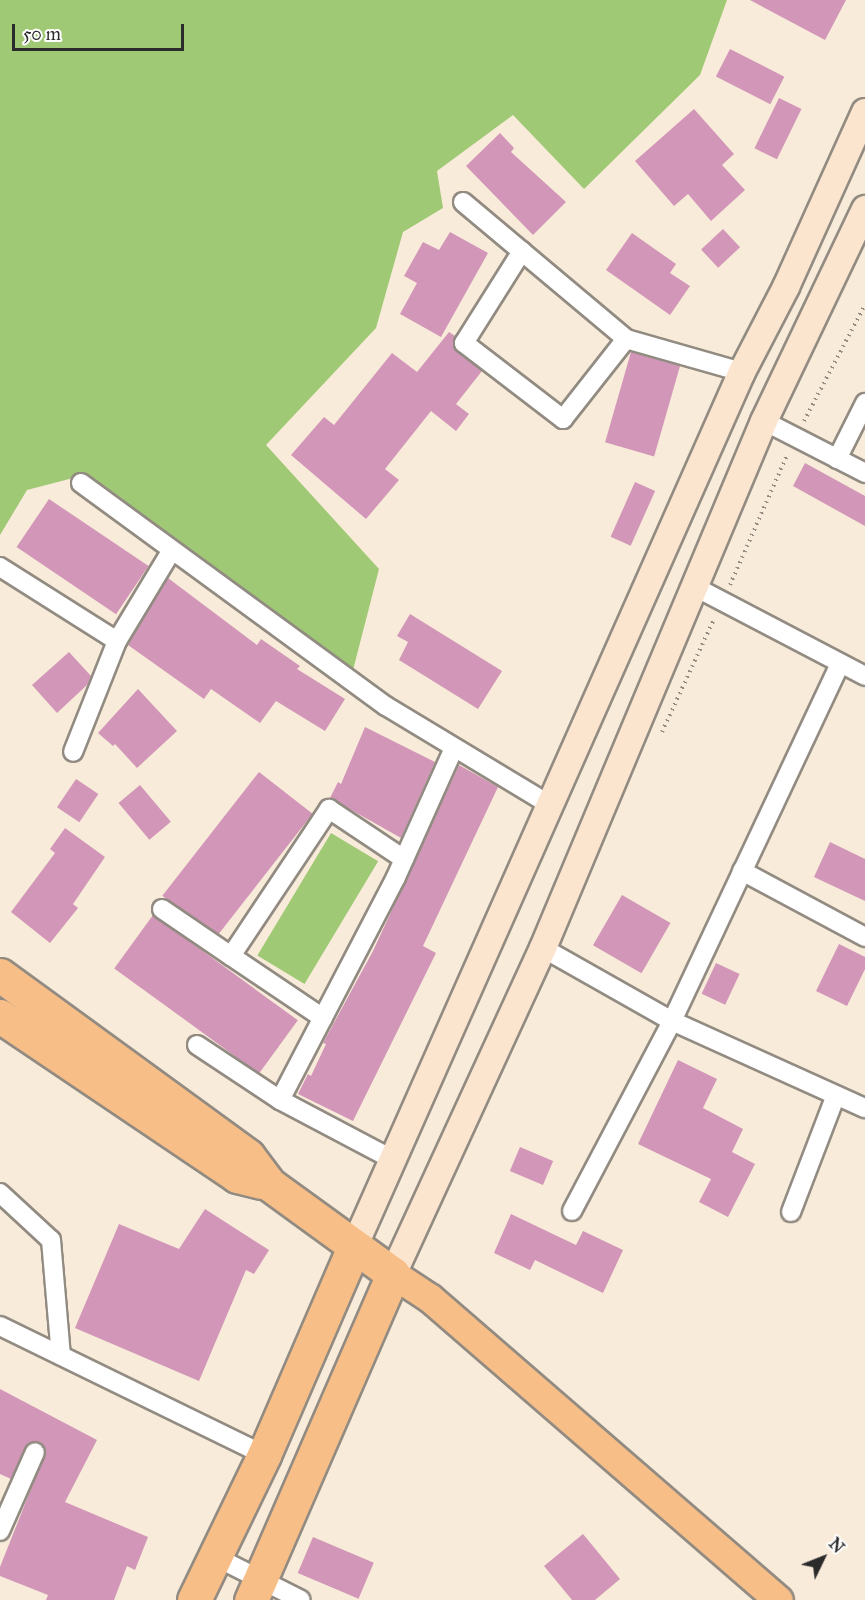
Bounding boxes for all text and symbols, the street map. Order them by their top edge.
scale bar [15,12,188,50]
text: 50 m [23,23,61,45]
north arrow [793,1528,853,1588]
text: N [825,1534,848,1557]

